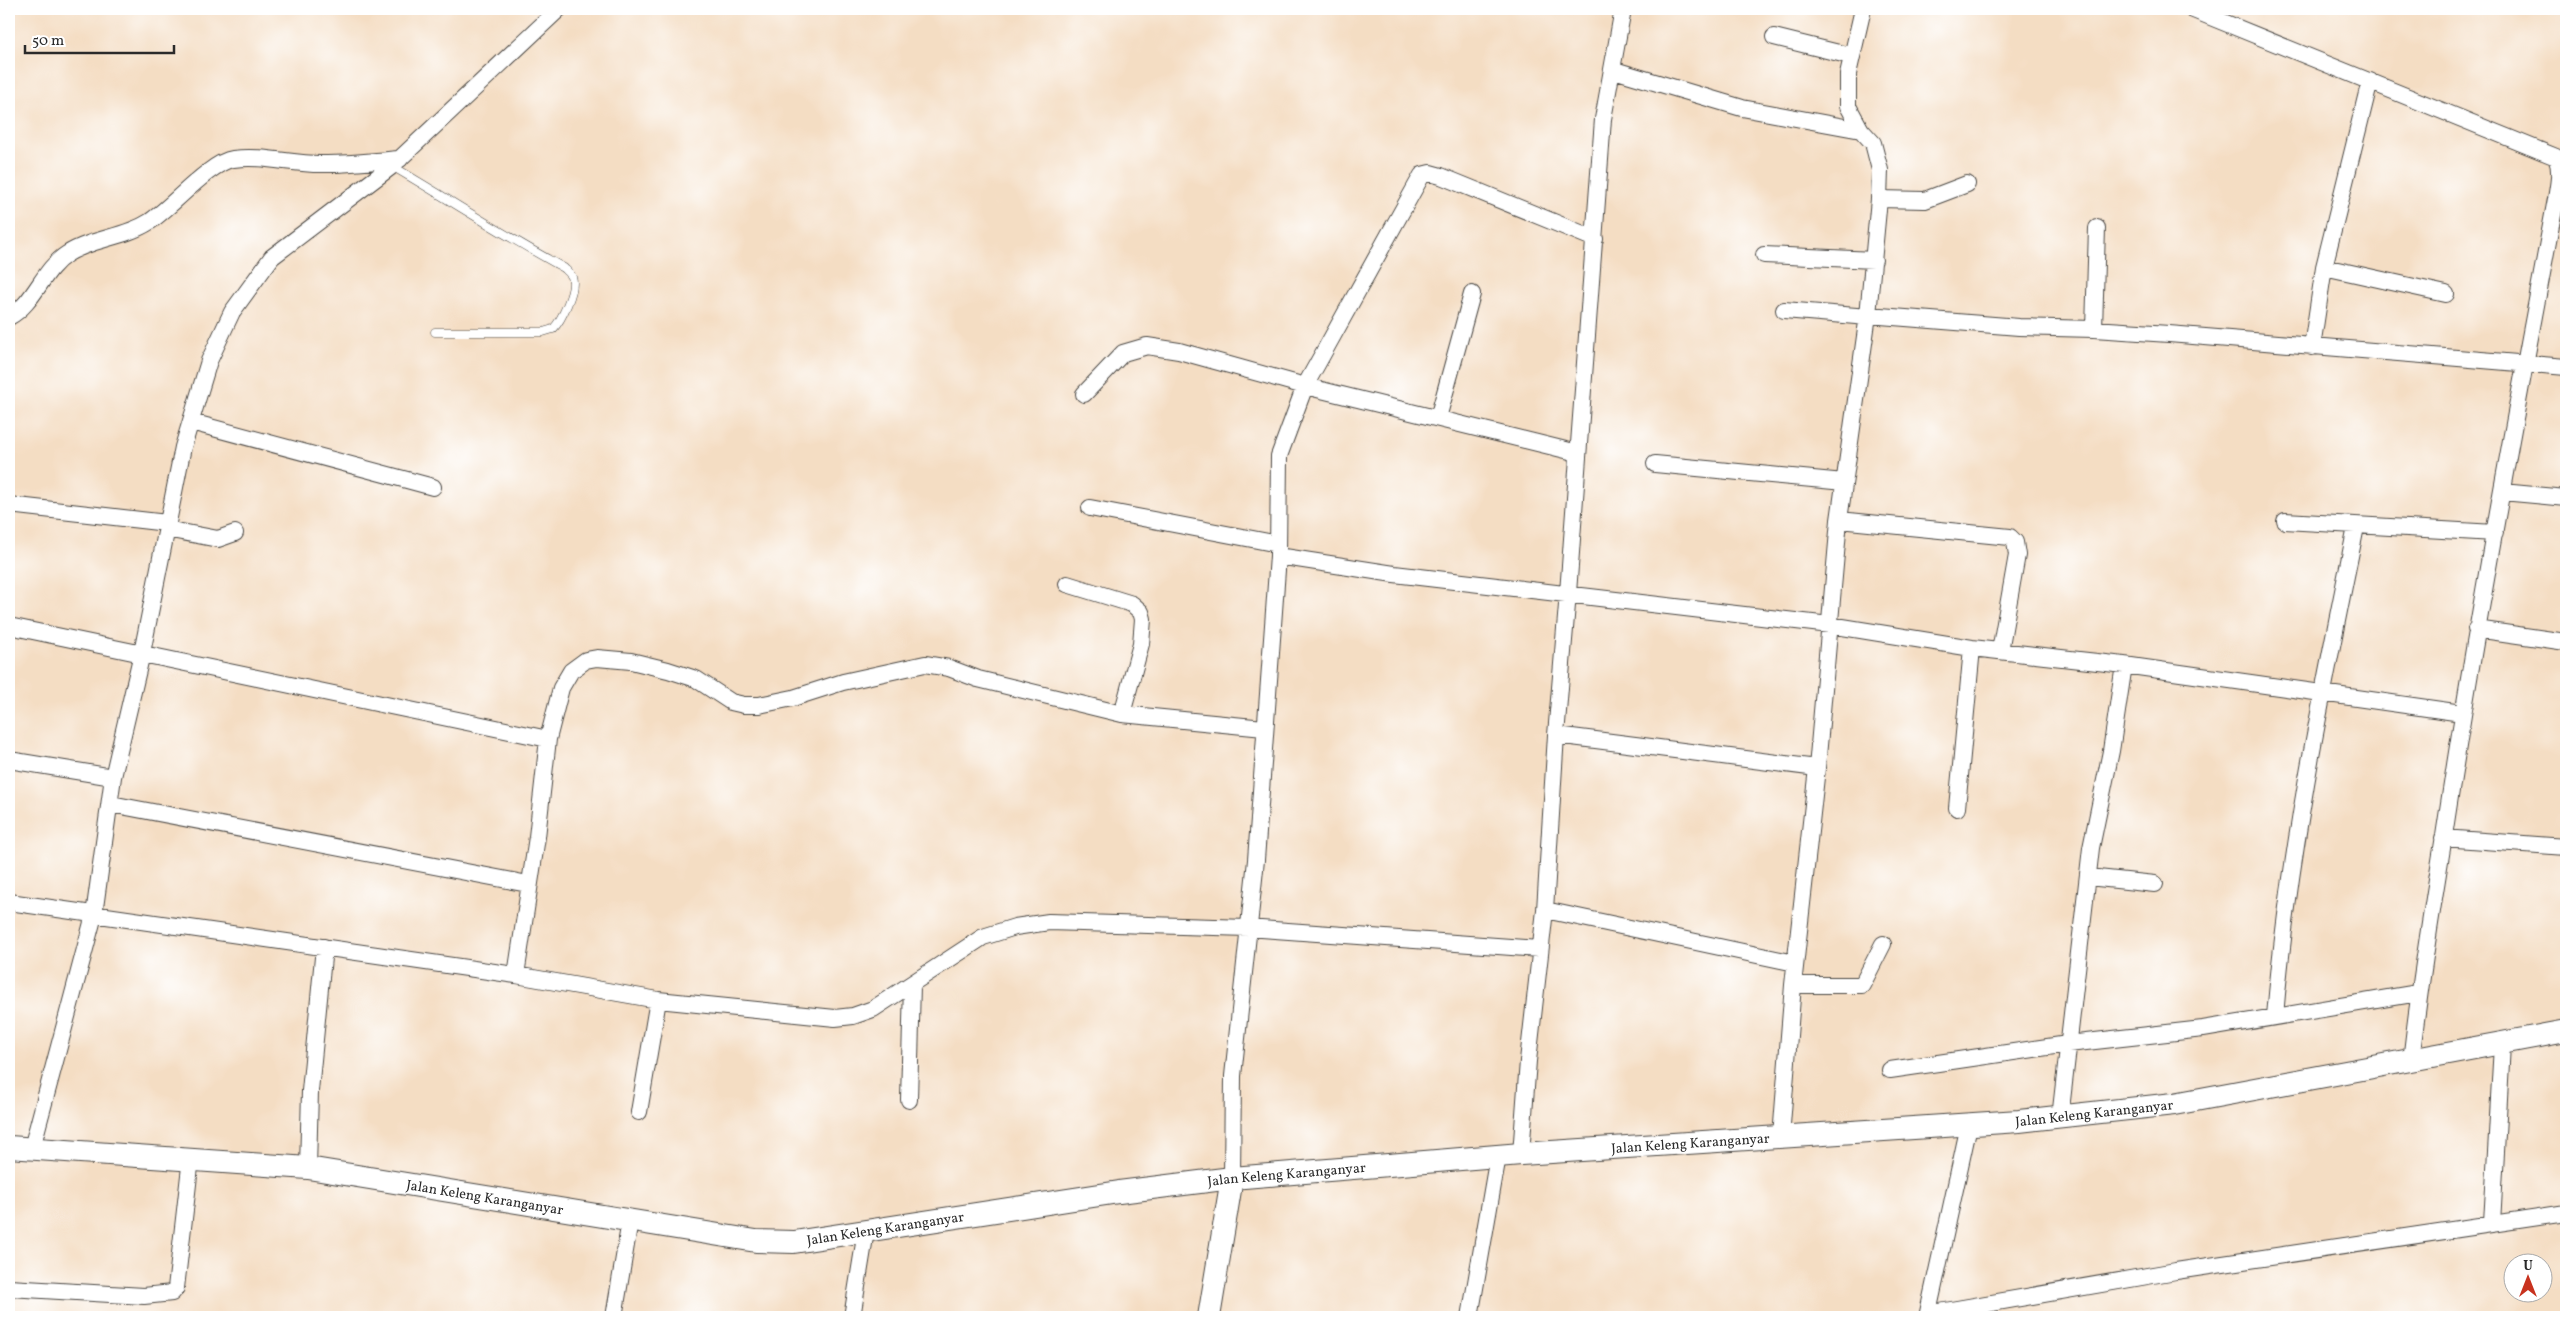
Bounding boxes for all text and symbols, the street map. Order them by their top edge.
scale bar [25,22,174,54]
text: 50 m [32,31,64,52]
street label: Jalan Keleng Karanganyar [2015,1096,2174,1132]
street label: Jalan Keleng Karanganyar [1611,1130,1770,1159]
street label: Jalan Keleng Karanganyar [1206,1159,1367,1192]
street label: Jalan Keleng Karanganyar [405,1176,565,1220]
street label: Jalan Keleng Karanganyar [806,1208,966,1251]
north arrow [2502,1254,2552,1304]
text: U [2523,1257,2533,1276]

